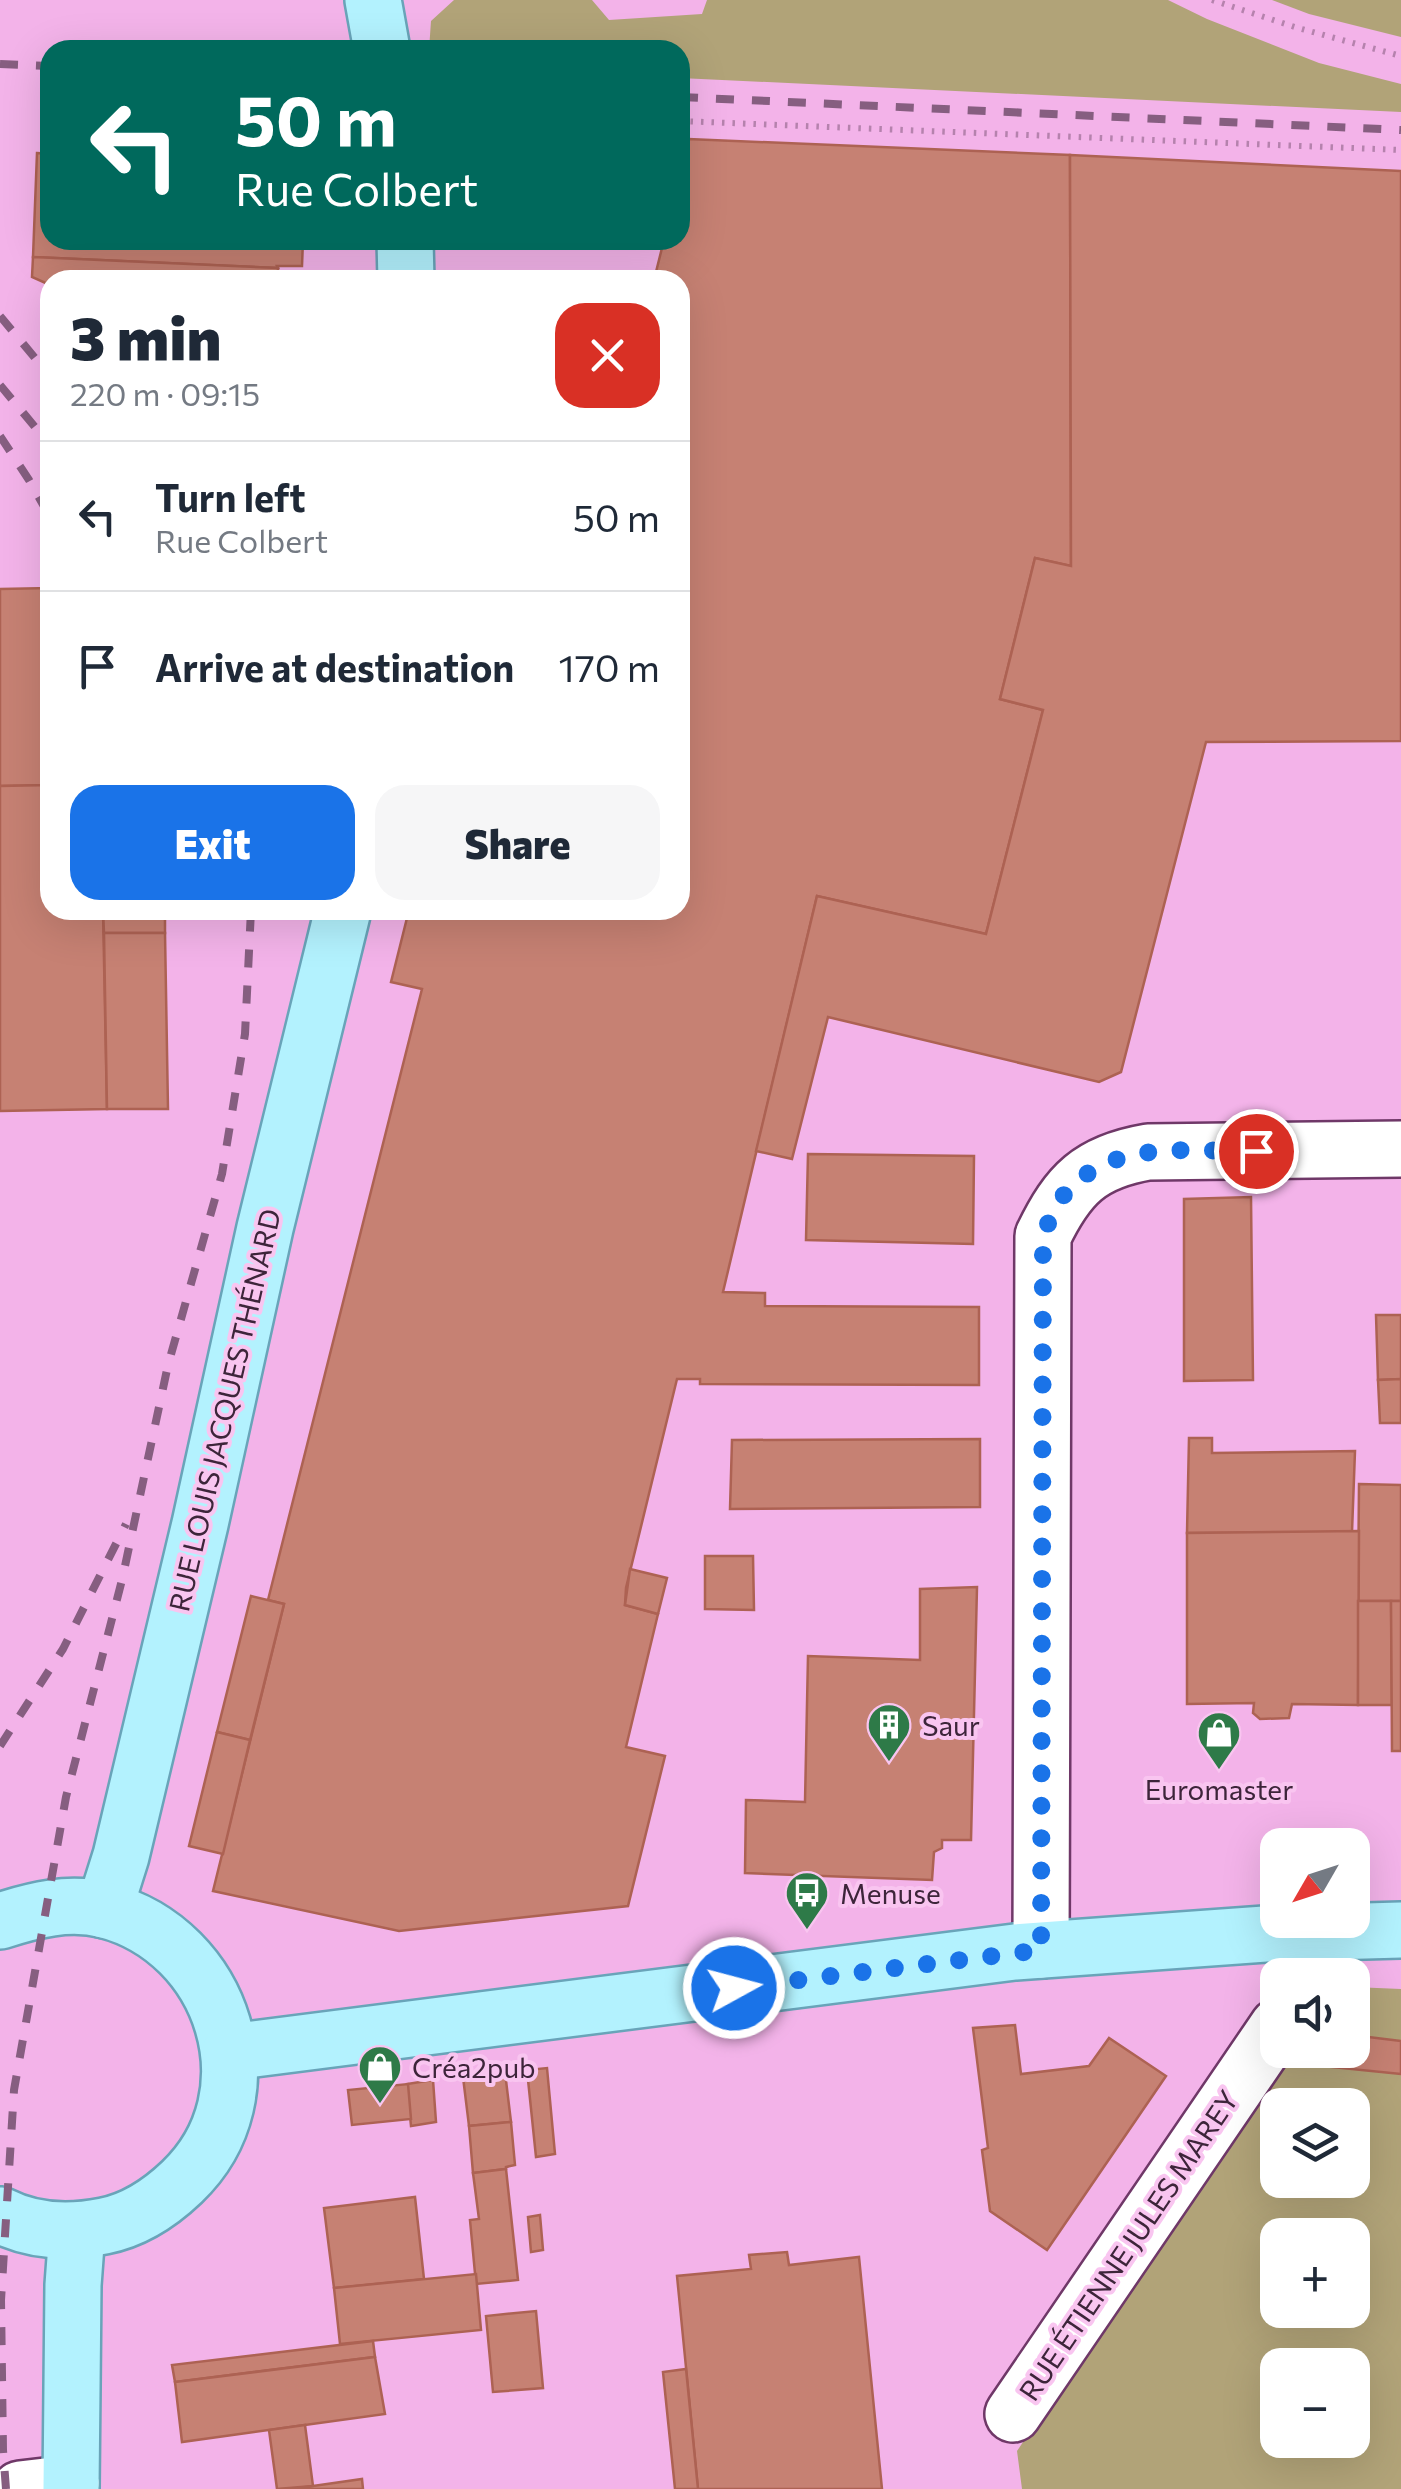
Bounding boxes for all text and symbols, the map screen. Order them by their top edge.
text: 50 m [235,75,397,160]
icon: left [70,80,200,210]
text: Rue Colbert [235,160,478,215]
text: 3 min [70,299,221,372]
button: close [555,303,660,408]
text: 220 m · 09:15 [70,373,260,413]
text: Turn left [155,473,306,520]
icon: left [70,489,125,544]
text: 50 m [573,493,660,540]
text: Rue Colbert [155,520,328,560]
icon: arrive [70,639,125,694]
text: Arrive at destination [155,643,514,690]
text: 170 m [559,643,660,690]
button: Exit [70,785,355,900]
button: Share [375,785,660,900]
pin [1214,1109,1299,1194]
icon: arrive [1229,1124,1284,1179]
street label: RUE LOUIS JACQUES THÉNARD [161,1205,287,1615]
building icon: Saur [866,1702,912,1763]
place label: Saur [922,1708,980,1742]
shop icon: Euromaster [1196,1710,1242,1771]
place label: Euromaster [1145,1772,1293,1806]
north arrow [1260,1828,1370,1938]
map controls [1260,1828,1370,2458]
bus stop icon: Menuse [784,1870,830,1931]
place label: Menuse [840,1876,941,1910]
position arrow [682,1936,786,2040]
button: sound [1260,1958,1370,2068]
shop icon: Créa2pub [357,2044,403,2105]
place label: Créa2pub [412,2050,536,2084]
street label: RUE ÉTIENNE JULES MAREY [1011,2084,1245,2406]
button: layers [1260,2088,1370,2198]
button: + [1260,2218,1370,2328]
button: − [1260,2348,1370,2458]

